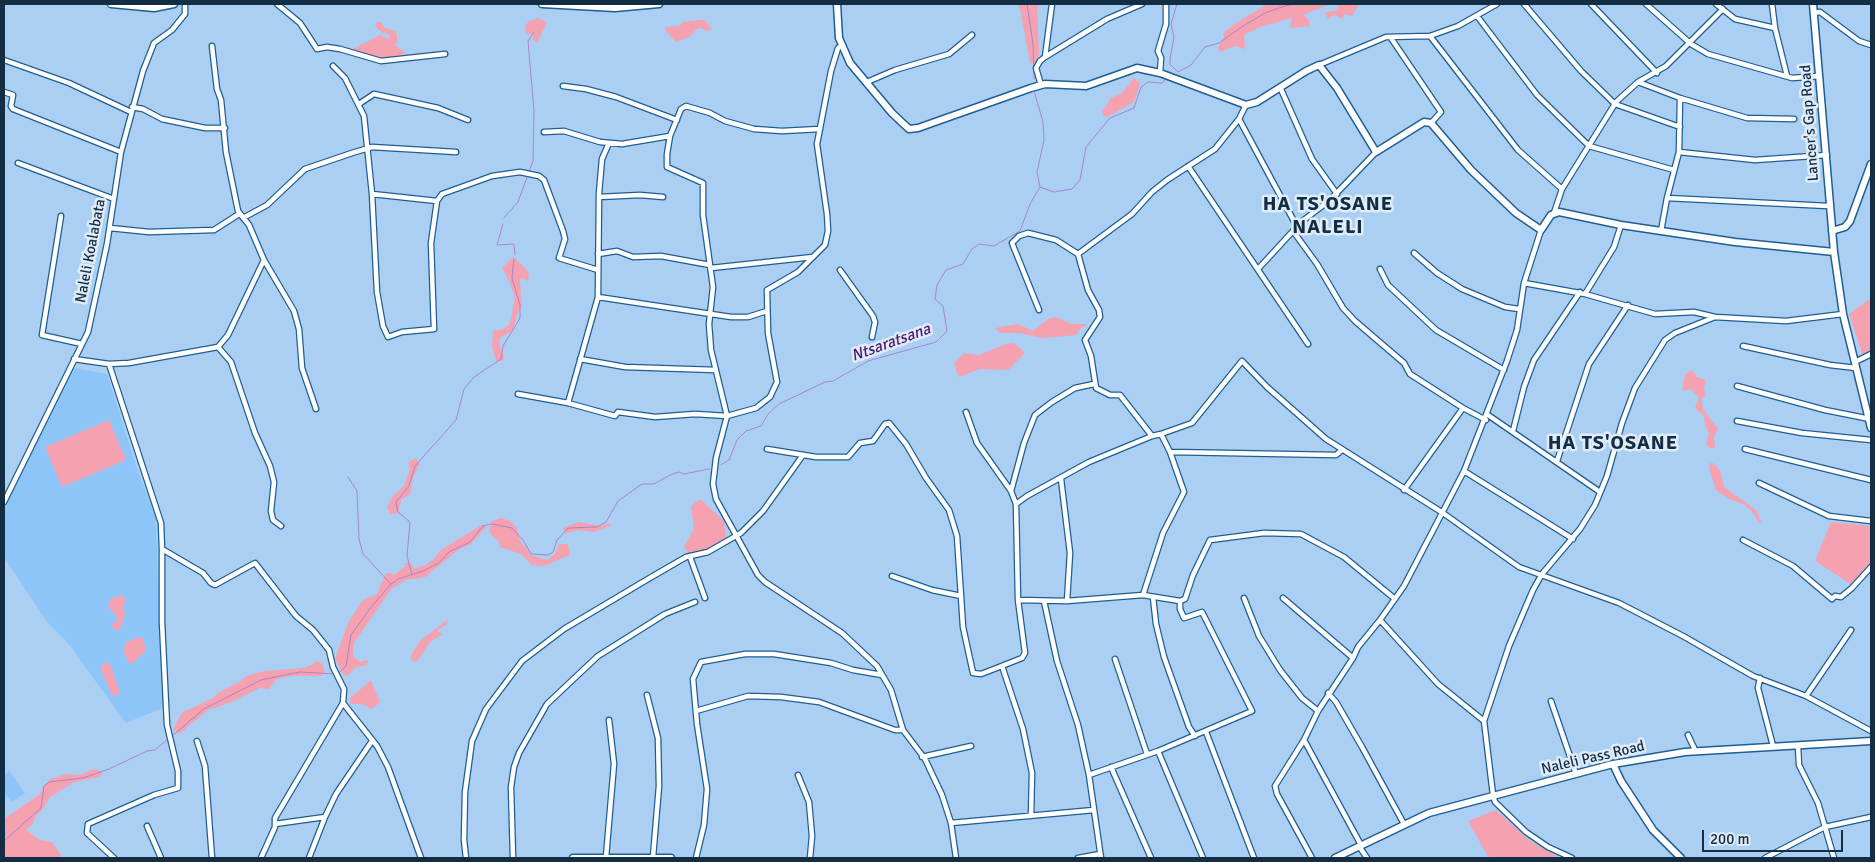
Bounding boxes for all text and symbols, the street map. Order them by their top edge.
street label: Lancer's Gap Road [1797,64,1823,182]
district label: HA TS'OSANE NALELI [1261,193,1395,240]
street label: Naleli Koalabata [72,197,110,305]
water label: Ntsaratsana [849,320,933,366]
district label: HA TS'OSANE [1546,432,1680,456]
street label: Naleli Pass Road [1540,737,1646,779]
scale bar [1705,820,1846,852]
text: 200 m [1710,830,1750,848]

